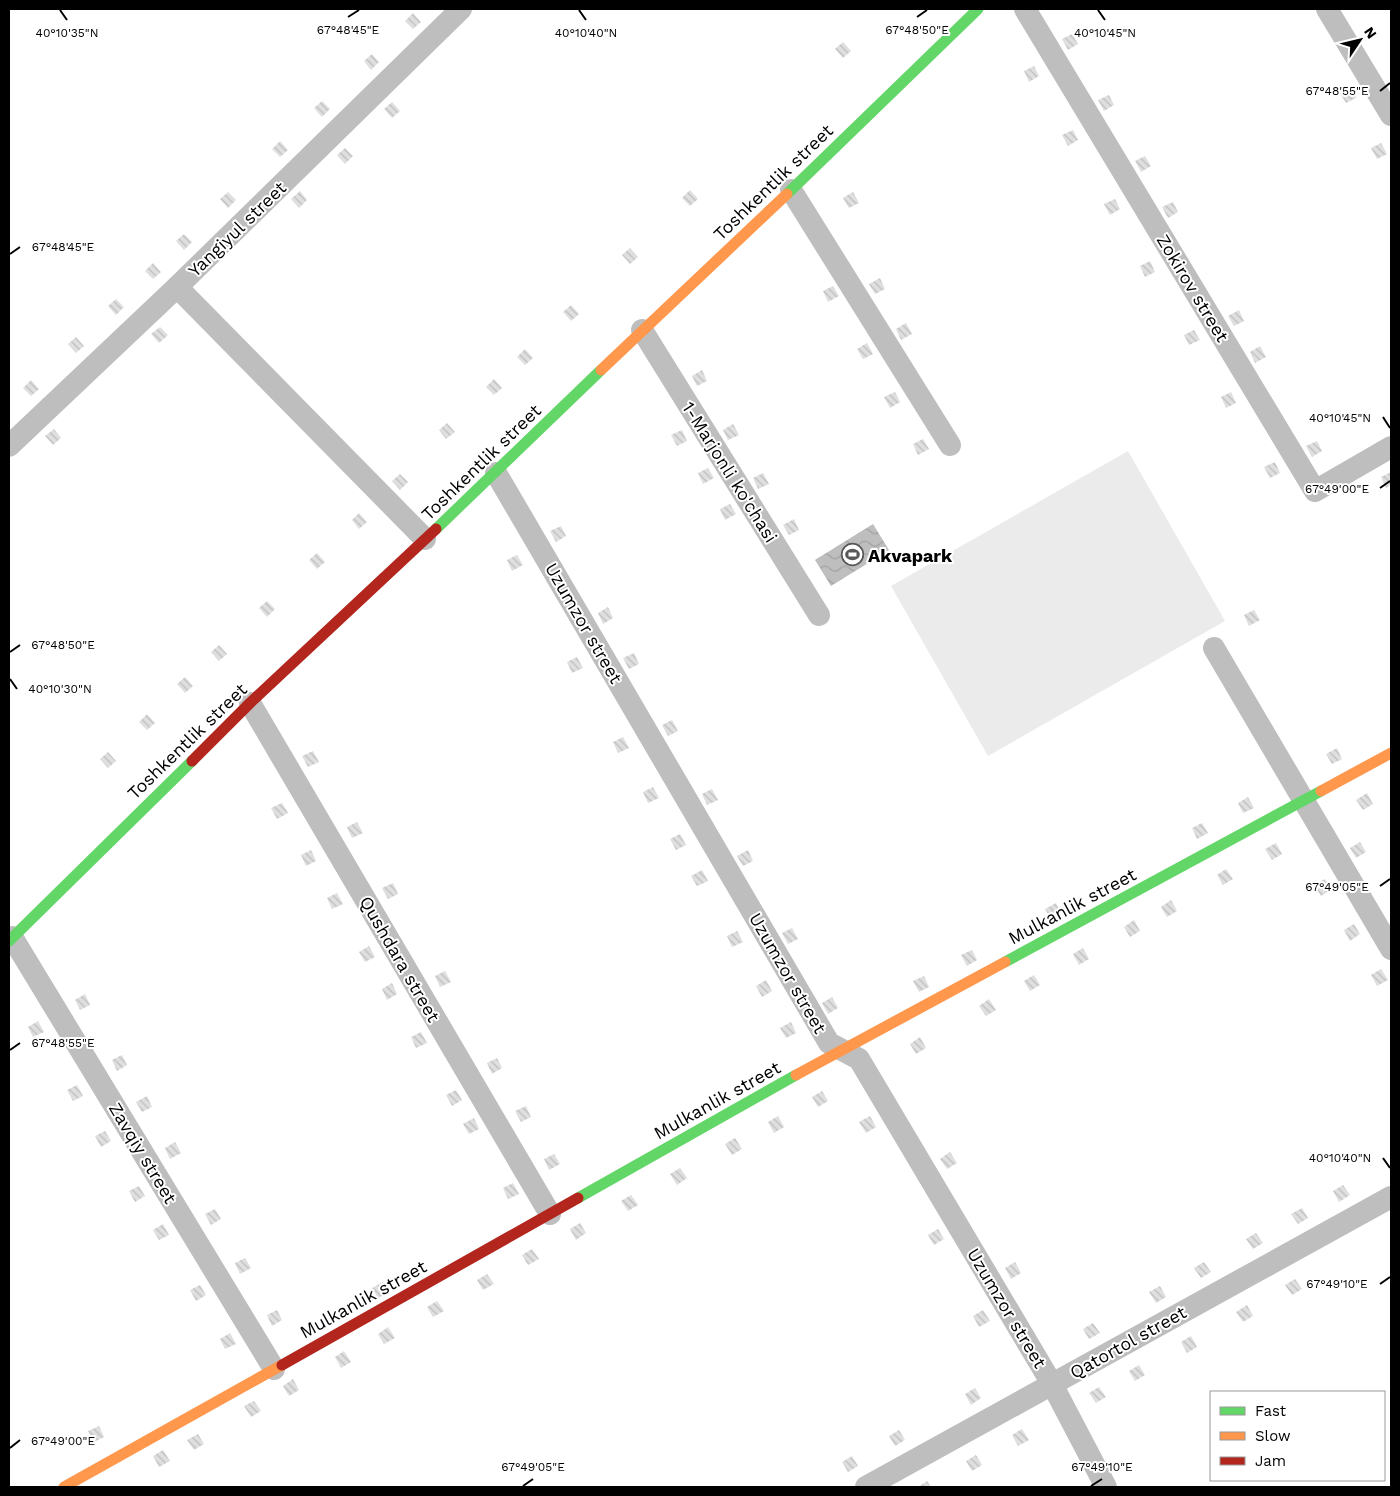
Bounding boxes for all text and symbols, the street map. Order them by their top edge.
north arrow [1335,15,1385,65]
text: 67°48'45"E [317,23,380,37]
text: 67°48'50"E [885,23,949,37]
text: N [1361,24,1380,41]
text: 40°10'35"N [36,26,98,40]
text: 40°10'40"N [555,26,617,40]
text: 40°10'45"N [1074,26,1136,40]
text: 67°48'55"E [1305,84,1369,98]
street label: Toshkentlik street [709,119,837,244]
street label: Yangiyul street [184,177,291,281]
street label: Zokirov street [1153,230,1234,346]
text: 67°48'45"E [32,240,95,254]
street label: 1-Marjonli ko'chasi [678,398,782,546]
street label: Toshkentlik street [417,399,545,524]
text: 40°10'45"N [1309,411,1371,425]
text: 67°49'00"E [1305,482,1369,496]
sports icon: Akvapark [840,543,864,567]
place label: Akvapark [868,545,953,566]
street label: Uzumzor street [541,559,627,688]
text: 67°48'50"E [31,638,95,652]
street label: Toshkentlik street [123,678,251,803]
text: 40°10'30"N [28,682,92,696]
street label: Mulkanlik street [1005,863,1140,949]
text: 67°49'05"E [1305,880,1369,894]
street label: Qushdara street [355,892,445,1026]
street label: Uzumzor street [745,909,831,1038]
text: 67°48'55"E [31,1036,95,1050]
street label: Mulkanlik street [650,1056,784,1144]
street label: Zavqiy street [105,1099,182,1208]
text: 40°10'40"N [1309,1151,1371,1165]
street label: Uzumzor street [963,1244,1051,1372]
street label: Mulkanlik street [296,1255,430,1343]
text: 67°49'10"E [1306,1277,1368,1291]
street label: Qatortol street [1066,1301,1190,1383]
legend [1210,1391,1385,1481]
text: Fast [1255,1402,1287,1420]
text: Slow [1255,1427,1291,1445]
text: 67°49'00"E [31,1434,95,1448]
text: Jam [1255,1452,1286,1470]
text: 67°49'05"E [501,1460,565,1474]
text: 67°49'10"E [1071,1460,1133,1474]

